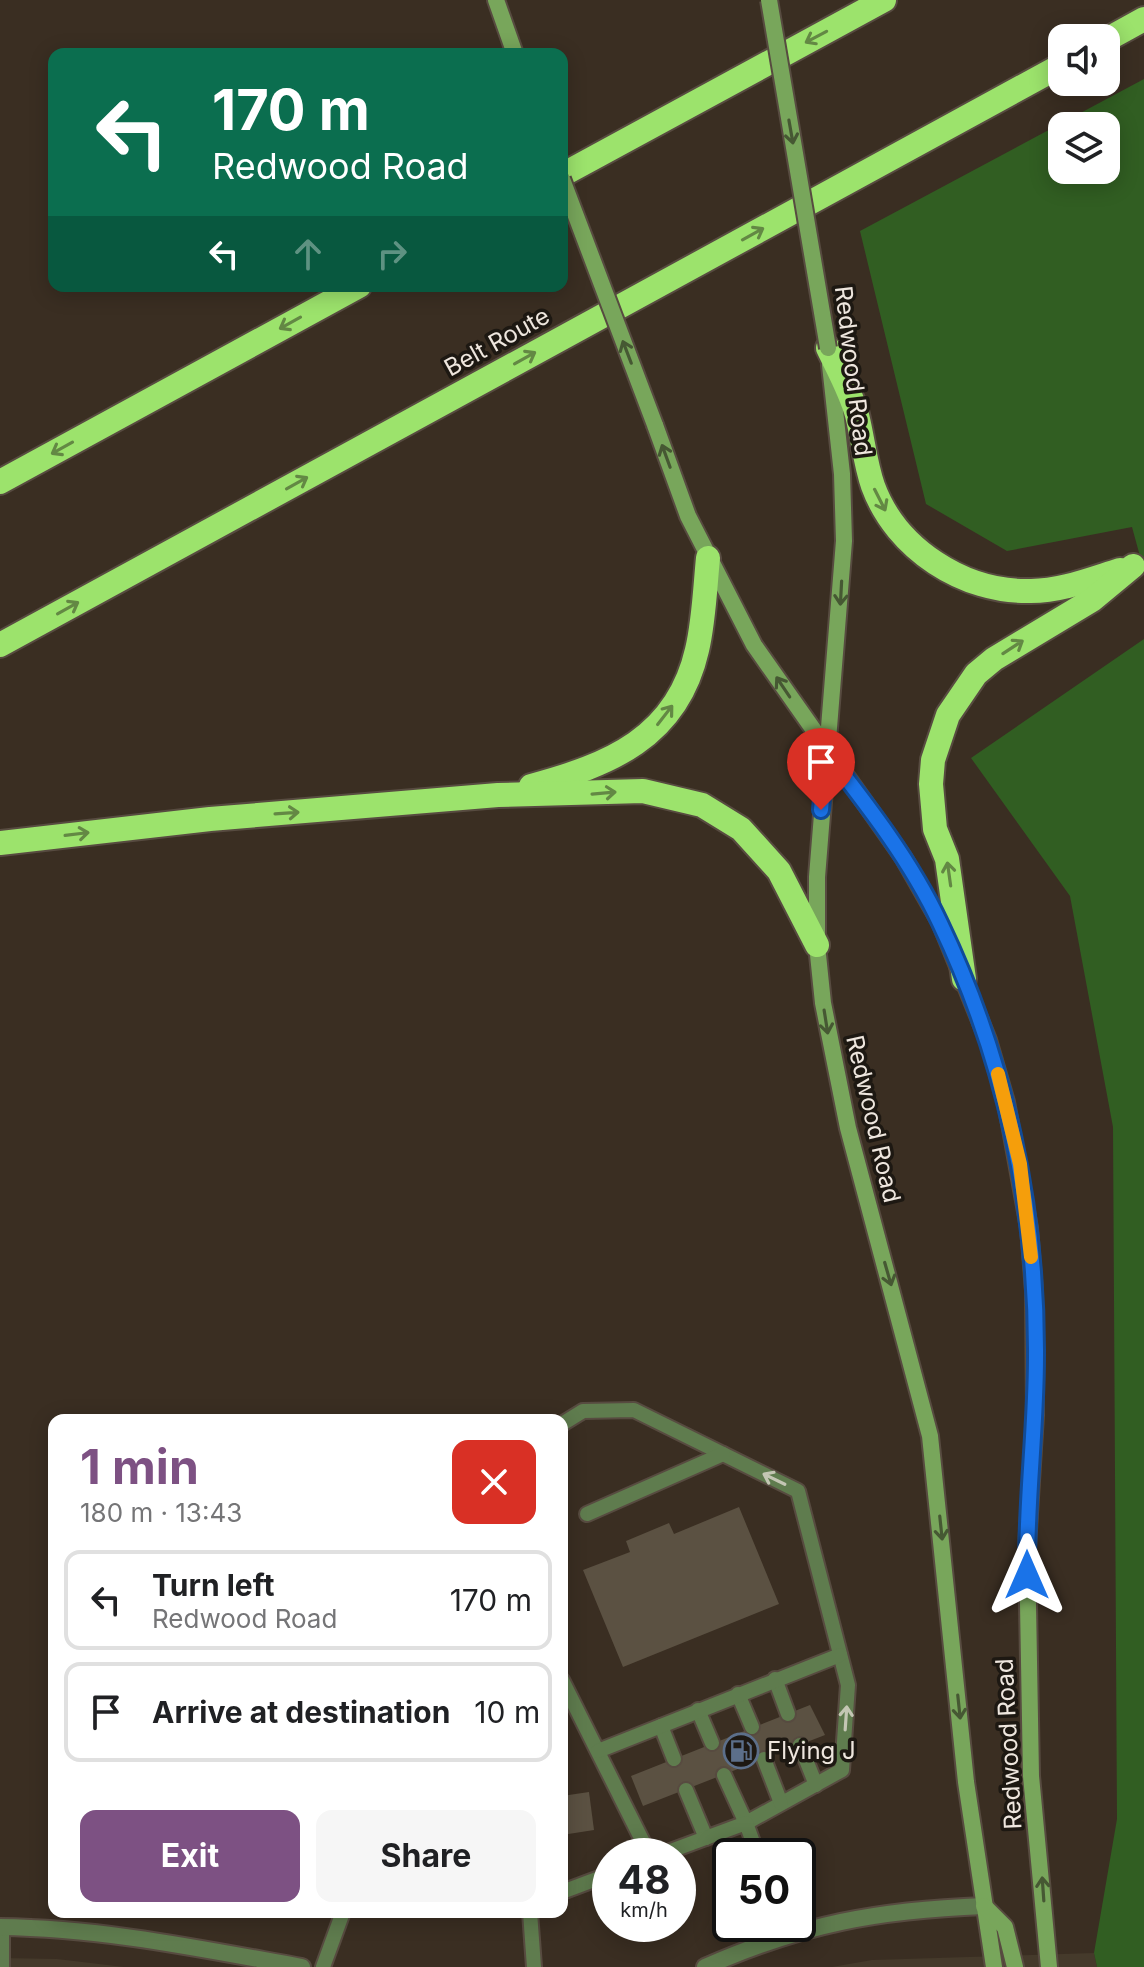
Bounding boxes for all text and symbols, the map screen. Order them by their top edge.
map controls [1048,24,1120,184]
button: sound [1048,24,1120,96]
one-way arrow [804,30,828,45]
text: 170 m [212,76,370,144]
icon: left [80,80,184,184]
button: layers [1048,112,1120,184]
one-way arrow [785,119,800,144]
text: Redwood Road [212,144,469,188]
one-way arrow [741,225,764,241]
icon: left [202,232,246,276]
icon: ahead [286,232,330,276]
icon: right [370,232,414,276]
street label: Redwood Road [829,284,878,458]
street label: Belt Route [439,301,554,382]
one-way arrow [279,316,302,332]
one-way arrow [619,340,633,365]
one-way arrow [513,350,536,366]
one-way arrow [51,441,74,457]
one-way arrow [657,444,672,469]
one-way arrow [284,475,308,490]
one-way arrow [873,488,888,512]
one-way arrow [833,579,848,606]
one-way arrow [56,599,80,615]
one-way arrow [1001,638,1024,654]
one-way arrow [774,677,791,699]
one-way arrow [656,705,673,726]
pin [787,728,855,810]
icon: arrive [799,740,843,784]
one-way arrow [590,785,617,800]
one-way arrow [273,805,300,820]
one-way arrow [64,827,90,842]
one-way arrow [941,862,956,887]
one-way arrow [819,1009,834,1034]
street label: Redwood Road [840,1032,907,1206]
one-way arrow [881,1261,896,1287]
text: 1 min [80,1437,199,1496]
button: close [452,1440,536,1524]
one-way arrow [762,1471,786,1487]
text: 180 m · 13:43 [80,1497,242,1528]
one-way arrow [933,1514,948,1541]
position arrow [985,1533,1069,1617]
text: Turn left [152,1567,274,1603]
icon: left [84,1578,128,1622]
text: 170 m [450,1582,532,1618]
text: Redwood Road [152,1603,337,1634]
street label: Redwood Road [990,1658,1027,1830]
icon: arrive [84,1690,128,1734]
one-way arrow [951,1693,966,1720]
text: Arrive at destination [152,1694,450,1730]
text: 10 m [474,1694,540,1730]
one-way arrow [839,1705,854,1732]
fuel station icon: Flying J [722,1732,760,1770]
place label: Flying J [767,1736,856,1765]
button: Exit [80,1810,300,1902]
button: Share [316,1810,536,1902]
speed limit sign: 50 [712,1838,816,1942]
text: 48 [617,1855,671,1904]
one-way arrow [1035,1876,1050,1903]
text: km/h [620,1898,668,1922]

